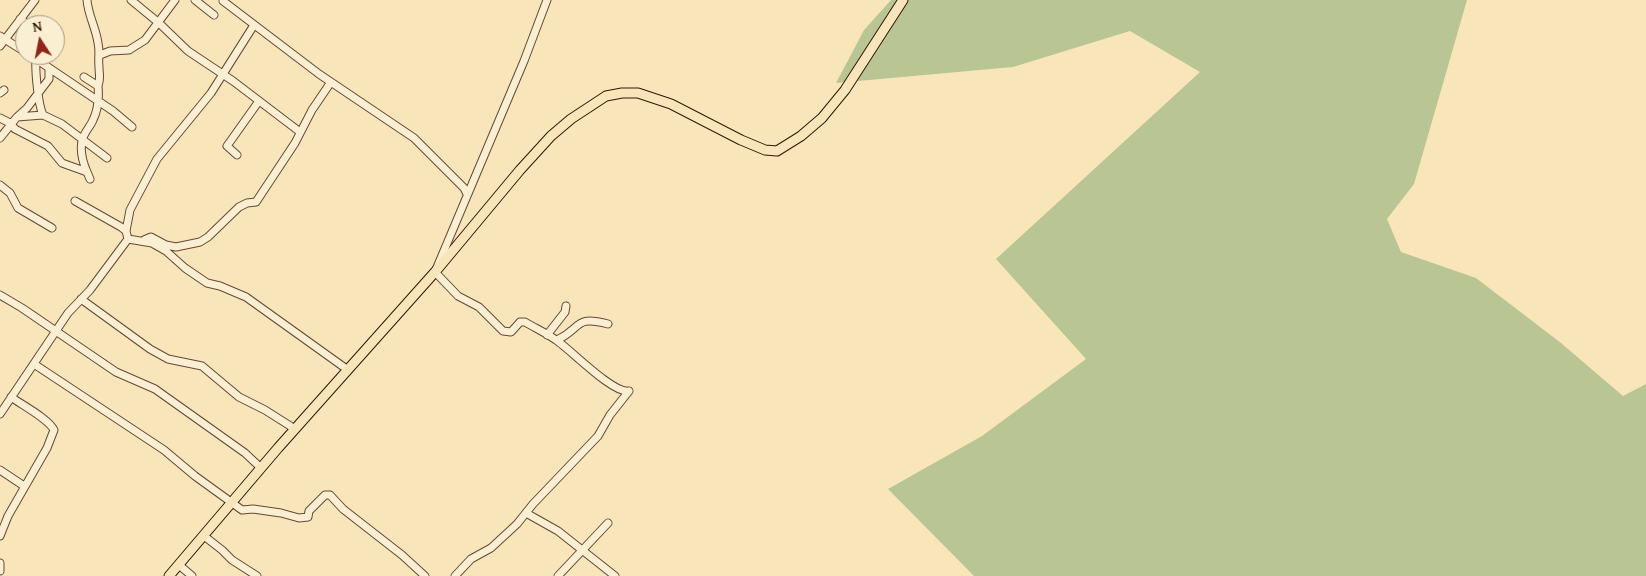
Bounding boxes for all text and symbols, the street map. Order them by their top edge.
north arrow [15,15,65,65]
text: N [31,16,44,37]

